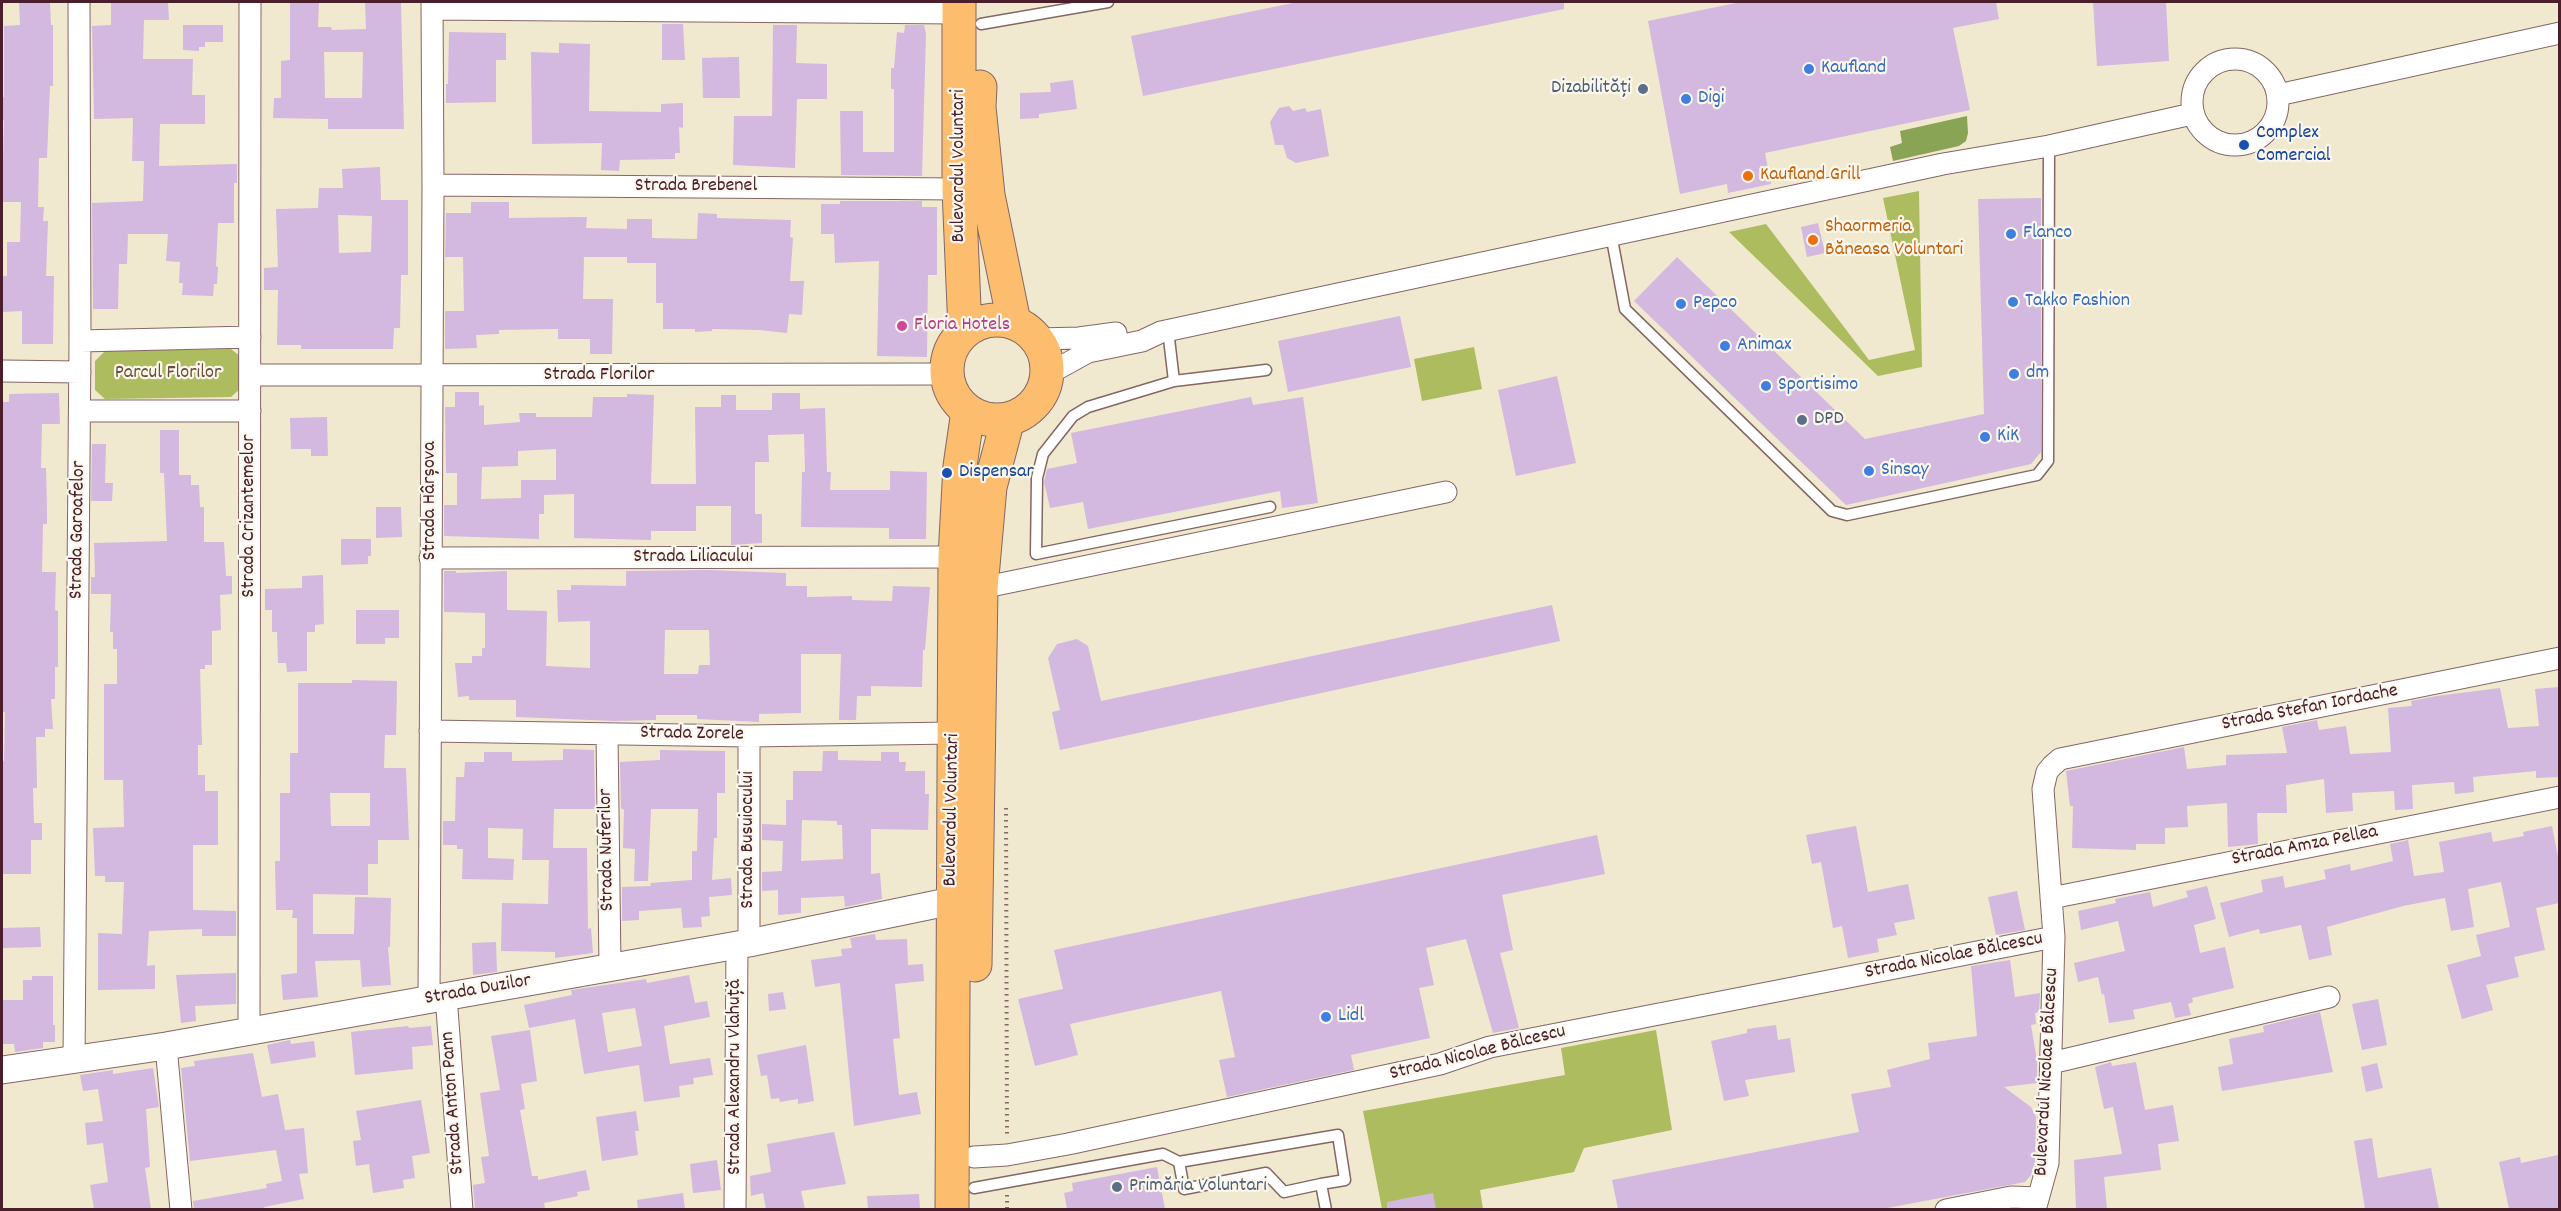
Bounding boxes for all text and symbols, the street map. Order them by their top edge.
place label: Kaufland [1821,57,1886,81]
marker: Kaufland [1802,62,1816,76]
place label: Dizabilități [1551,77,1631,101]
marker: Dizabilități [1636,82,1650,96]
place label: Digi [1698,87,1724,111]
street label: Bulevardul Voluntari [948,89,972,243]
marker: Digi [1679,92,1693,106]
place label: Complex Comercial [2256,122,2331,169]
marker: Complex Comercial [2237,138,2251,152]
place label: Kaufland Grill [1760,164,1860,188]
marker: Kaufland Grill [1741,169,1755,183]
street label: Strada Brebenel [635,175,757,199]
place label: Shaormeria Băneasa Voluntari [1825,216,1963,263]
place label: Flanco [2023,222,2072,246]
marker: Flanco [2004,227,2018,241]
marker: Shaormeria Băneasa Voluntari [1806,233,1820,247]
place label: Takko Fashion [2025,290,2130,314]
place label: Pepco [1693,292,1737,316]
marker: Takko Fashion [2006,295,2020,309]
marker: Pepco [1674,297,1688,311]
place label: Floria Hotels [914,314,1010,338]
marker: Floria Hotels [895,319,909,333]
place label: Animax [1737,334,1791,358]
marker: Animax [1718,339,1732,353]
park label: Parcul Florilor [115,362,221,386]
place label: dm [2026,362,2049,386]
street label: Strada Florilor [543,364,655,388]
marker: dm [2007,367,2021,381]
place label: Sportisimo [1778,374,1858,398]
marker: Sportisimo [1759,379,1773,393]
place label: DPD [1814,408,1844,432]
marker: DPD [1795,413,1809,427]
place label: KiK [1997,425,2019,449]
marker: KiK [1978,430,1992,444]
street label: Strada Crizantemelor [238,434,262,598]
street label: Strada Hârșova [419,441,443,561]
place label: Sinsay [1881,459,1929,483]
street label: Strada Garoafelor [66,461,92,599]
place label: Dispensar [959,461,1034,485]
marker: Sinsay [1862,464,1876,478]
marker: Dispensar [940,466,954,480]
street label: Strada Liliacului [633,546,753,570]
street label: Strada Stefan Iordache [2220,680,2400,738]
street label: Strada Zorele [640,722,744,748]
street label: Bulevardul Voluntari [940,733,966,887]
street label: Strada Busuiocului [737,771,761,909]
street label: Strada Nuferilor [595,788,621,912]
street label: Strada Amza Pellea [2230,821,2380,873]
street label: Strada Nicolae Bălcescu [1863,928,2045,986]
street label: Bulevardul Nicolae Bălcescu [2031,967,2065,1177]
street label: Strada Duzilor [423,970,533,1012]
street label: Strada Alexandru Vlahuță [724,979,748,1175]
place label: Lidl [1338,1005,1364,1029]
marker: Lidl [1319,1010,1333,1024]
street label: Strada Nicolae Bălcescu [1388,1021,1568,1087]
street label: Strada Anton Pann [437,1031,471,1175]
place label: Primăria Voluntari [1129,1175,1267,1199]
marker: Primăria Voluntari [1110,1180,1124,1194]

